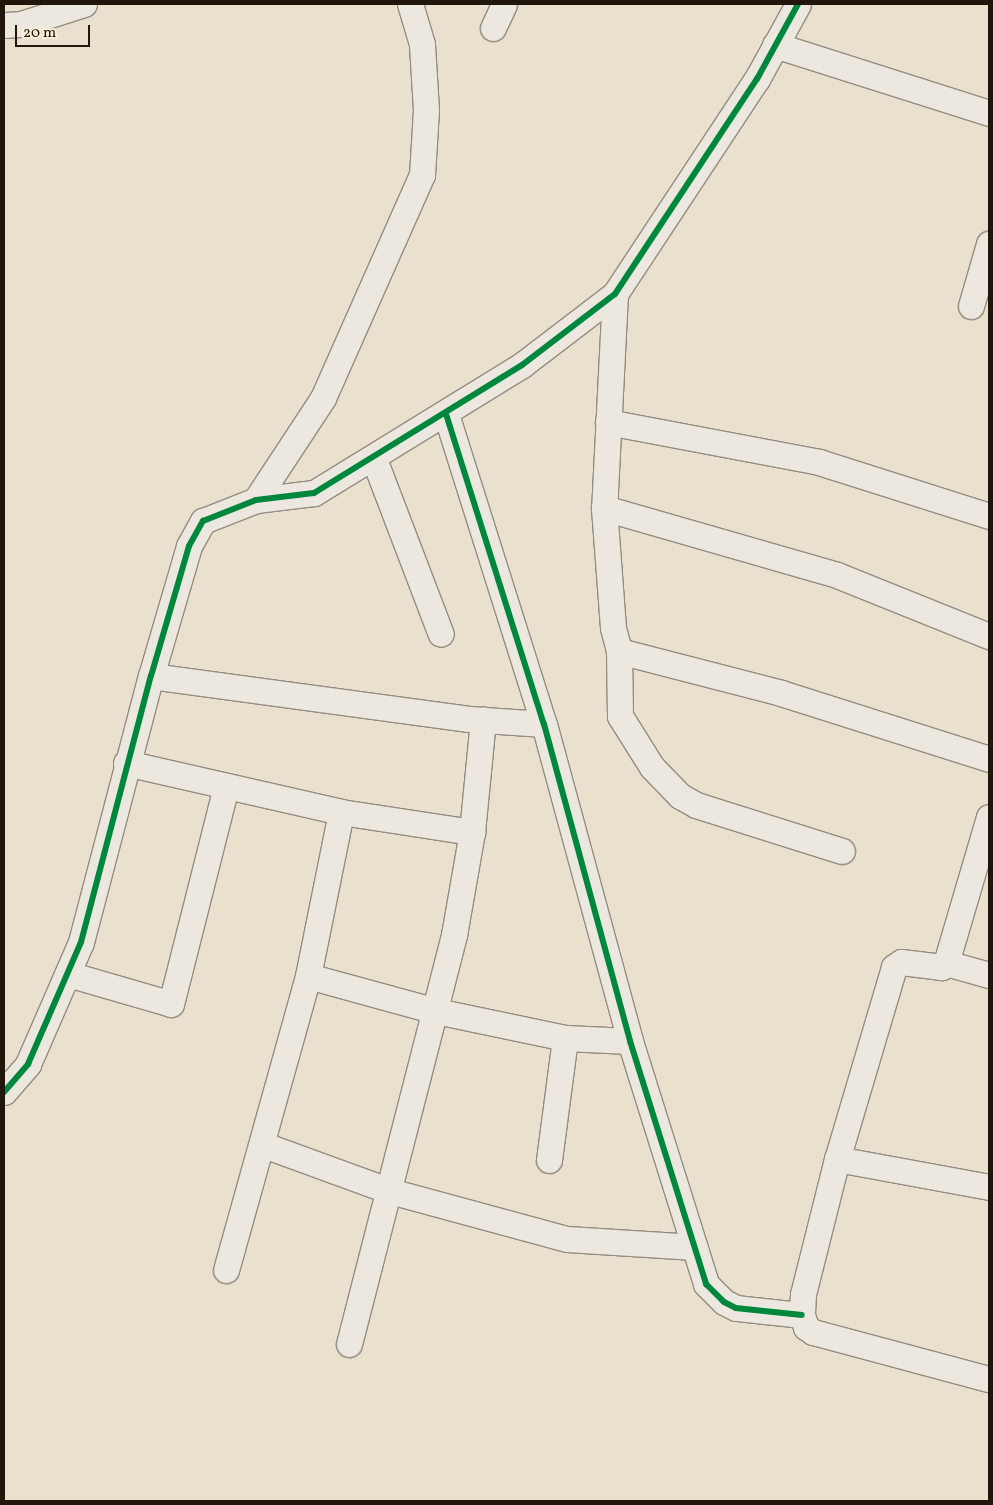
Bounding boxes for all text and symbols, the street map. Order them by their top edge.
scale bar [18,15,92,47]
text: 20 m [23,23,56,44]

